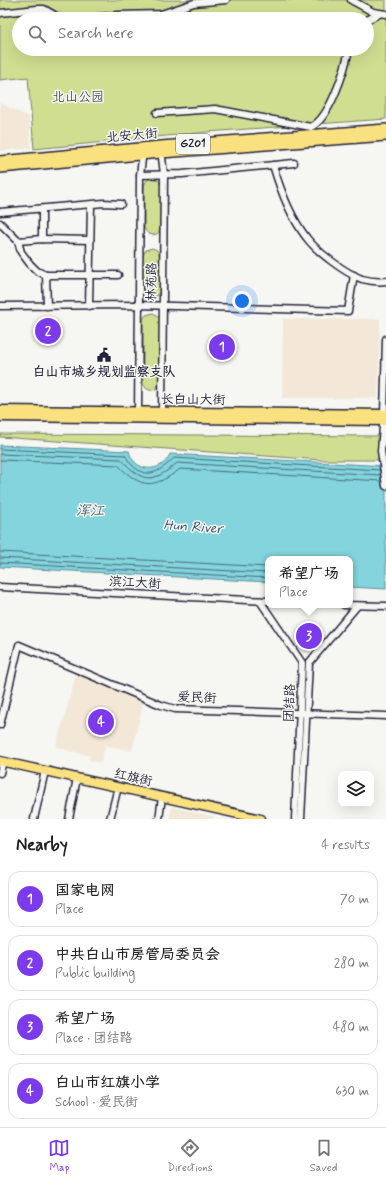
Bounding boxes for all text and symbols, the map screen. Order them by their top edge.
search box [12,12,374,56]
icon: search [26,23,48,45]
text: Search here [58,24,134,44]
park label: 北山公园 [52,89,104,106]
street label: 北安大街 [105,125,159,147]
road number: G201 [176,134,210,154]
street label: 林苑路 [143,262,161,302]
your location [232,291,252,311]
pin: 2 [35,316,61,346]
pin: 1 [209,332,235,362]
public building icon: 白山市城乡规划监察支队 [96,347,112,363]
place label: 白山市城乡规划监察支队 [32,364,176,381]
street label: 长白山大街 [160,391,226,409]
water label: 浑江 [76,502,105,520]
water label: Hun River [163,516,225,538]
popup [265,556,353,608]
text: 希望广场 [279,564,339,584]
street label: 滨江大街 [109,573,161,593]
text: Place [279,584,308,601]
pin: 3 [296,621,322,651]
street label: 团结路 [281,683,299,723]
street label: 爱民街 [177,688,217,708]
pin: 4 [88,707,114,737]
street label: 红旗街 [112,765,154,791]
map controls [338,771,374,807]
button: layers [338,771,374,807]
text: Nearby [16,834,68,856]
text: 4 results [321,837,370,854]
text: 国家电网 [55,881,115,901]
text: 1 [27,891,33,908]
text: 70 m [340,891,369,908]
text: Place [55,901,84,918]
text: 中共白山市房管局委员会 [55,945,220,965]
text: 2 [27,955,33,972]
text: 280 m [334,955,369,972]
text: Public building [55,965,135,982]
text: 希望广场 [55,1009,115,1029]
text: 3 [27,1019,33,1036]
text: 480 m [333,1019,369,1036]
text: Place · 团结路 [55,1030,133,1047]
text: 白山市红旗小学 [55,1073,160,1093]
text: 4 [26,1083,34,1100]
text: 630 m [335,1083,369,1100]
text: School · 爱民街 [55,1094,138,1111]
tab: Map [48,1137,70,1175]
tab: Directions [167,1137,213,1175]
tab: Saved [310,1137,337,1175]

